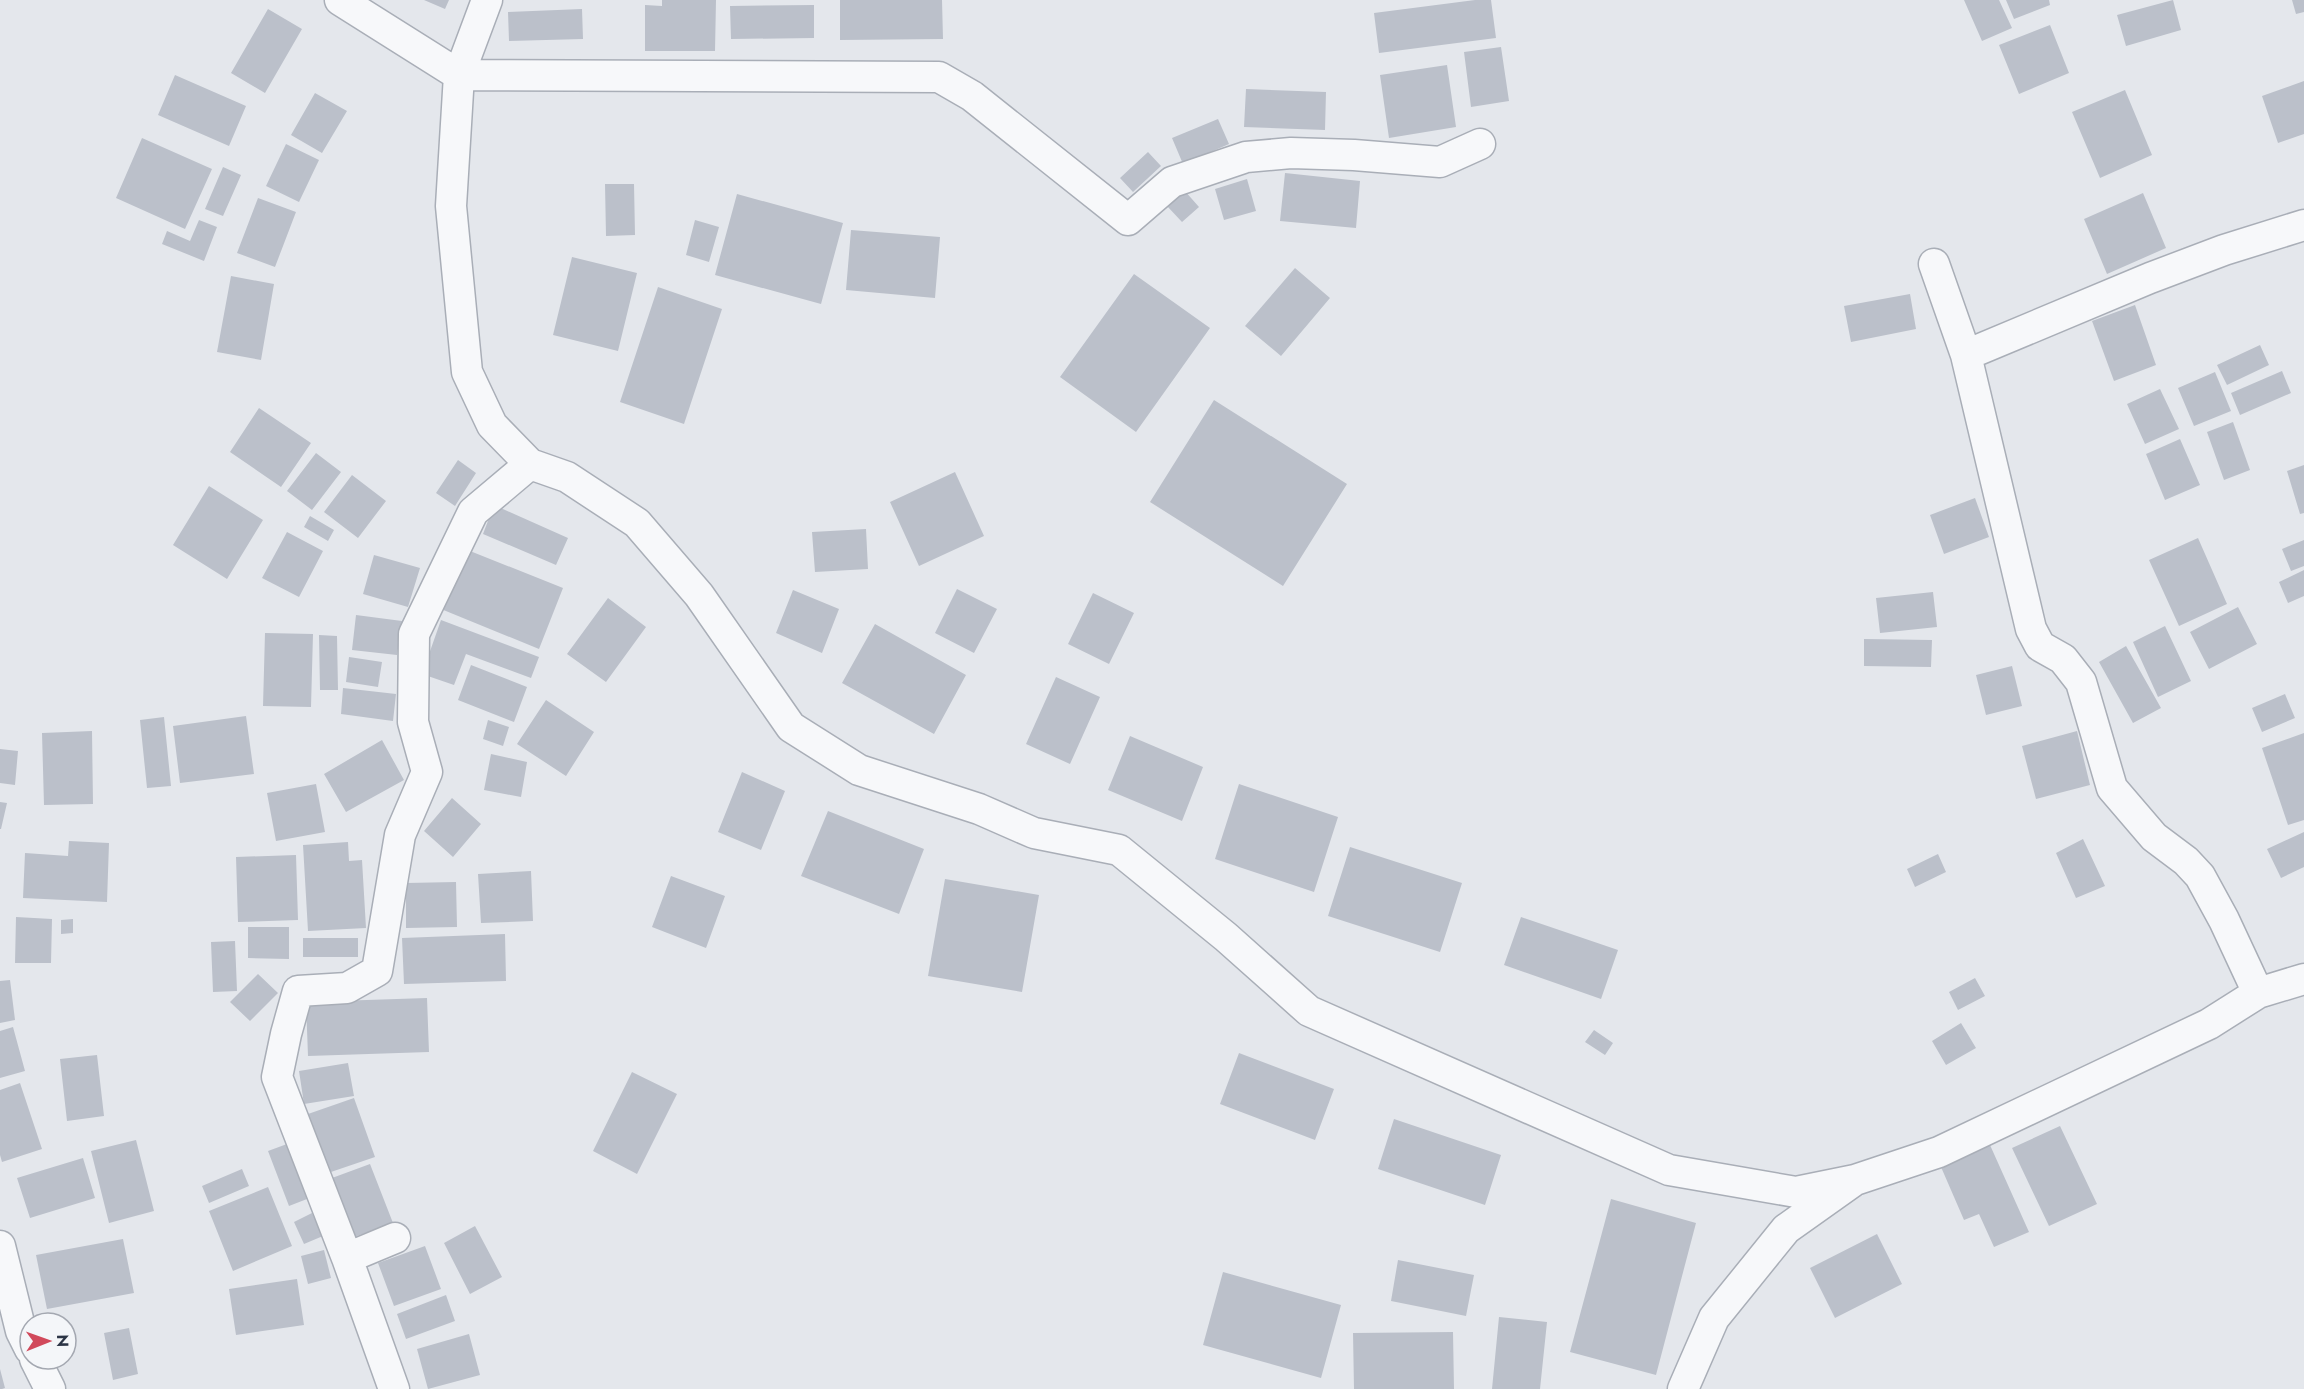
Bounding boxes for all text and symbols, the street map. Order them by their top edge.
north arrow [18,1311,78,1371]
text: N [51,1334,74,1347]

